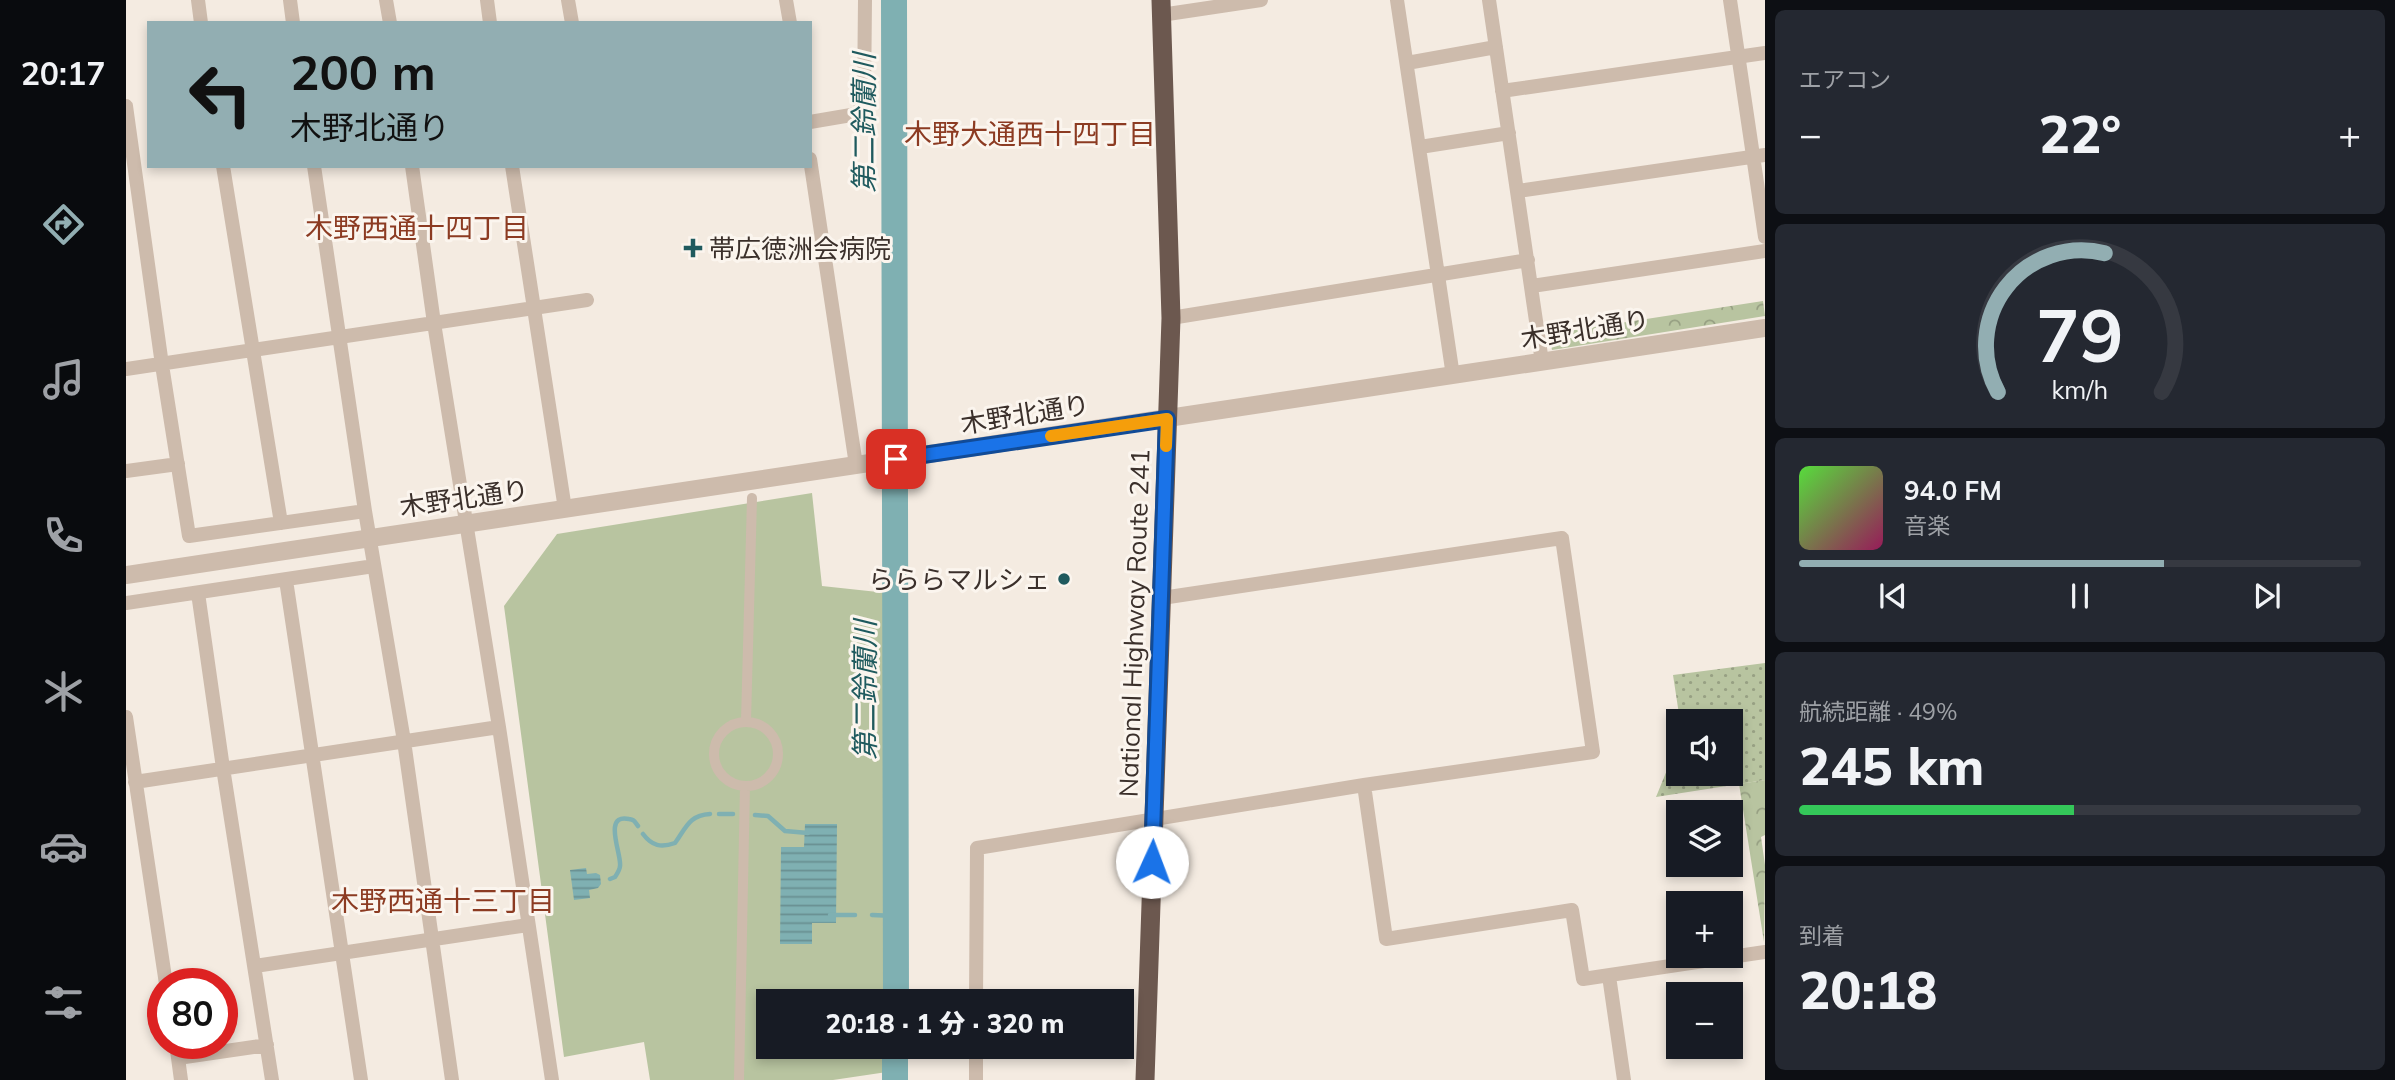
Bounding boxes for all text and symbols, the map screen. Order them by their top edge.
text: 200 m [290,41,436,102]
icon: left [175,49,266,140]
water label: 第二鈴蘭川 [846,50,881,193]
text: 20:17 [21,53,105,93]
text: エアコン [1799,65,1891,94]
text: 22° [2039,101,2121,166]
text: 木野北通り [290,107,450,147]
text: − [1799,110,1822,158]
text: + [2338,110,2361,158]
district label: 木野大通西十四丁目 [904,116,1156,151]
icon: directions [39,200,88,249]
district label: 木野西通十四丁目 [305,210,529,245]
place label: 帯広徳洲会病院 [709,232,891,265]
marker: 帯広徳洲会病院 [683,238,703,258]
text: 79 [2036,289,2124,380]
street label: 木野北通り [1518,303,1652,355]
icon: music [39,355,88,404]
text: km/h [2052,374,2108,405]
street label: 木野北通り [958,388,1092,440]
pin [866,429,926,489]
icon: arrive [877,440,915,478]
street label: National Highway Route 241 [1111,448,1157,798]
street label: 木野北通り [397,473,531,523]
text: 94.0 FM [1904,474,2002,507]
icon: phone [39,511,88,560]
text: 音楽 [1904,511,1950,540]
place label: らららマルシェ [868,563,1050,596]
marker: らららマルシェ [1056,571,1072,587]
icon: previous [1874,577,1912,615]
icon: pause [2061,577,2099,615]
icon: next [2248,577,2286,615]
water label: 第二鈴蘭川 [847,617,882,760]
icon: climate [39,667,88,716]
text: 航続距離 · 49% [1799,697,1957,726]
map controls [1666,709,1743,1059]
button: sound [1666,709,1743,786]
text: 245 km [1799,733,1984,798]
button: layers [1666,800,1743,877]
icon: car [39,822,88,871]
position arrow [1115,825,1189,899]
district label: 木野西通十三丁目 [331,883,555,918]
button: + [1666,891,1743,968]
text: 到着 [1799,921,1845,950]
text: 20:18 [1799,957,1937,1022]
speed limit sign: 80 [147,968,238,1059]
icon: filters [39,978,88,1027]
button: − [1666,982,1743,1059]
text: 20:18 · 1 分 · 320 m [826,1007,1064,1040]

